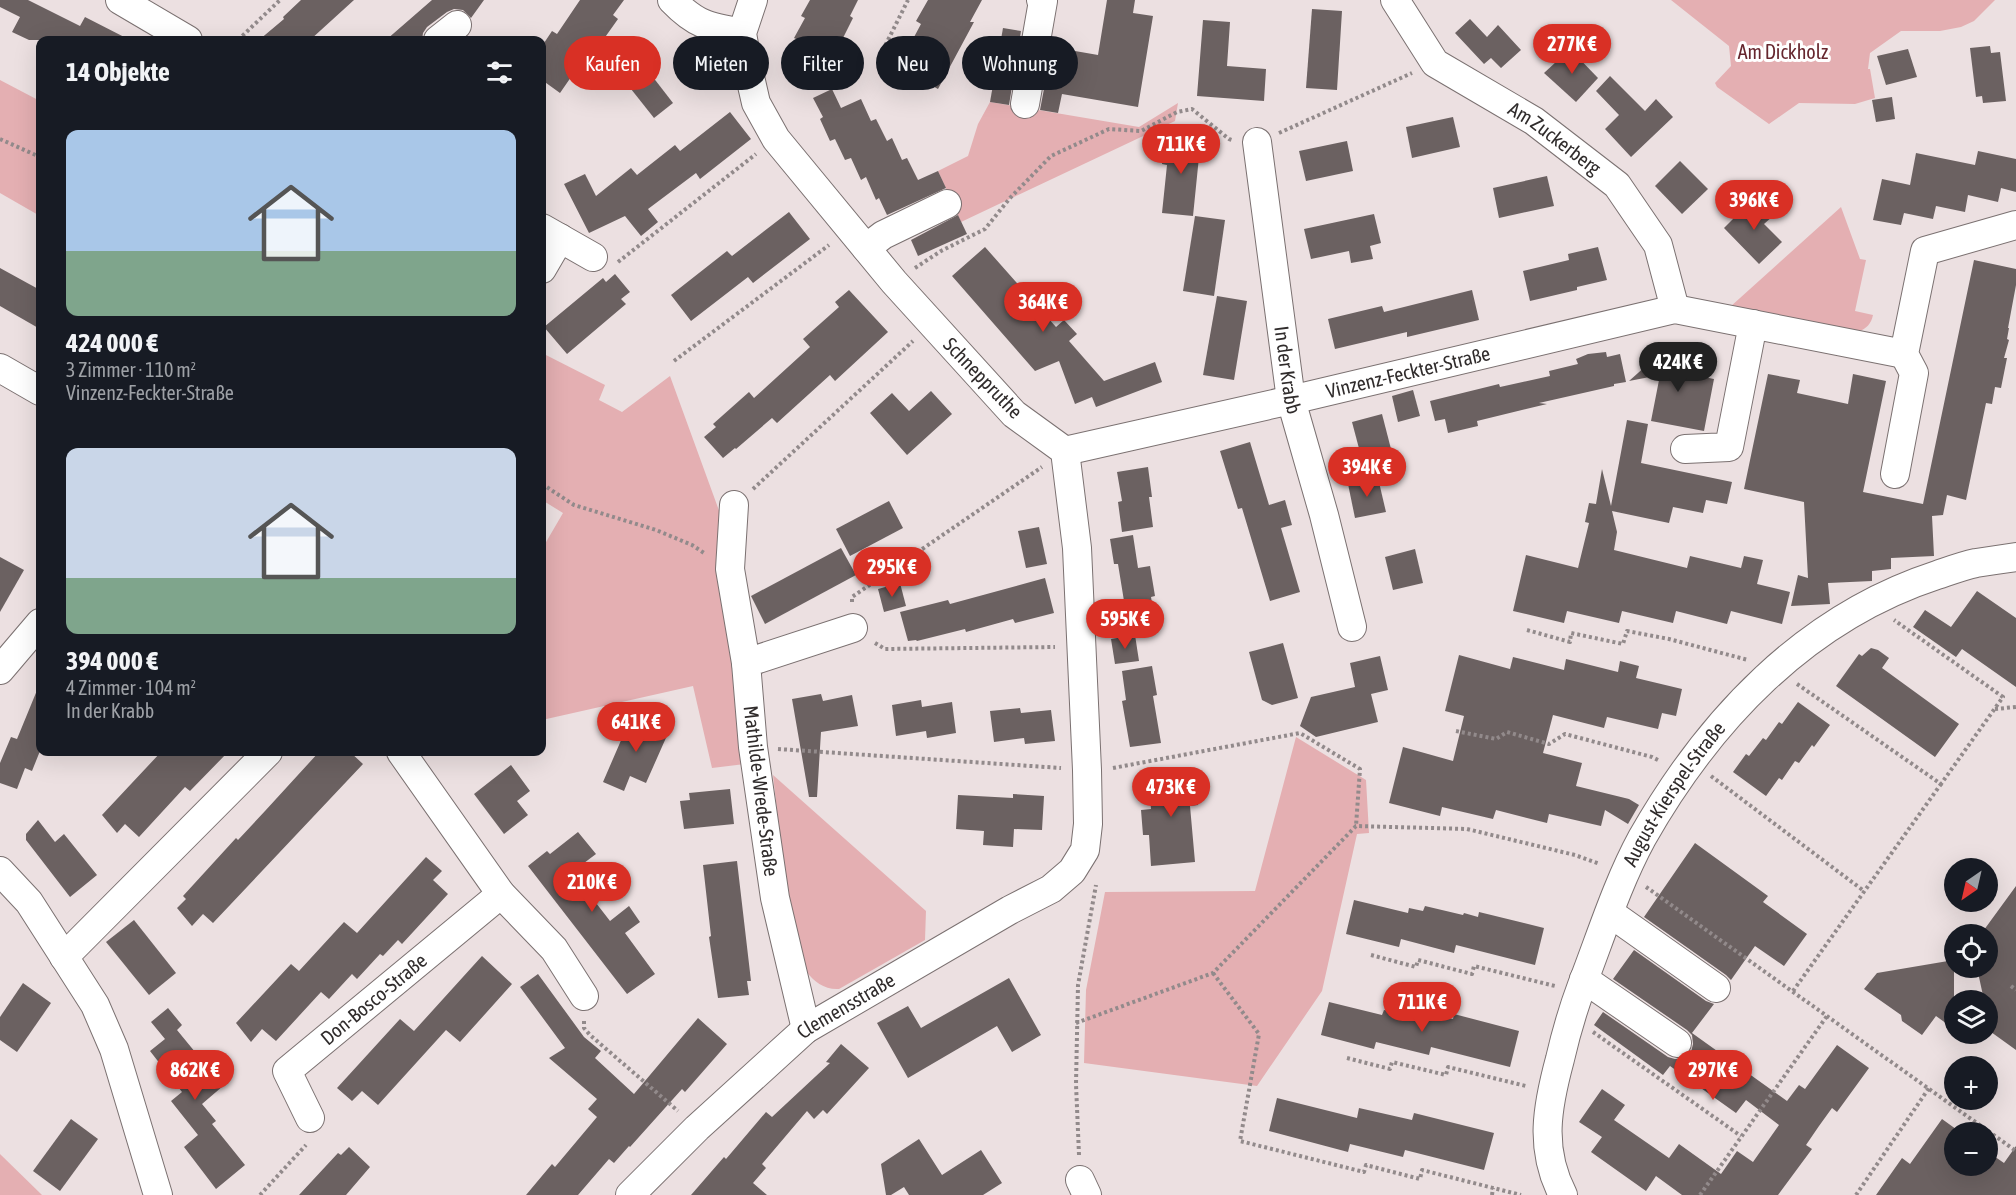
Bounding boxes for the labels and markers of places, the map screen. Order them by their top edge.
pin: 277K € [1523,24,1621,75]
pin: 711K € [1132,124,1230,175]
pin: 396K € [1705,180,1803,231]
pin: 364K € [994,282,1092,333]
pin: 424K € [1629,342,1727,393]
pin: 394K € [1318,447,1416,498]
pin: 295K € [843,547,941,598]
pin: 595K € [1076,599,1174,650]
pin: 641K € [587,702,685,753]
pin: 473K € [1122,767,1220,818]
pin: 210K € [543,862,641,913]
pin: 711K € [1373,982,1471,1033]
pin: 862K € [146,1050,244,1101]
pin: 297K € [1664,1050,1762,1101]

